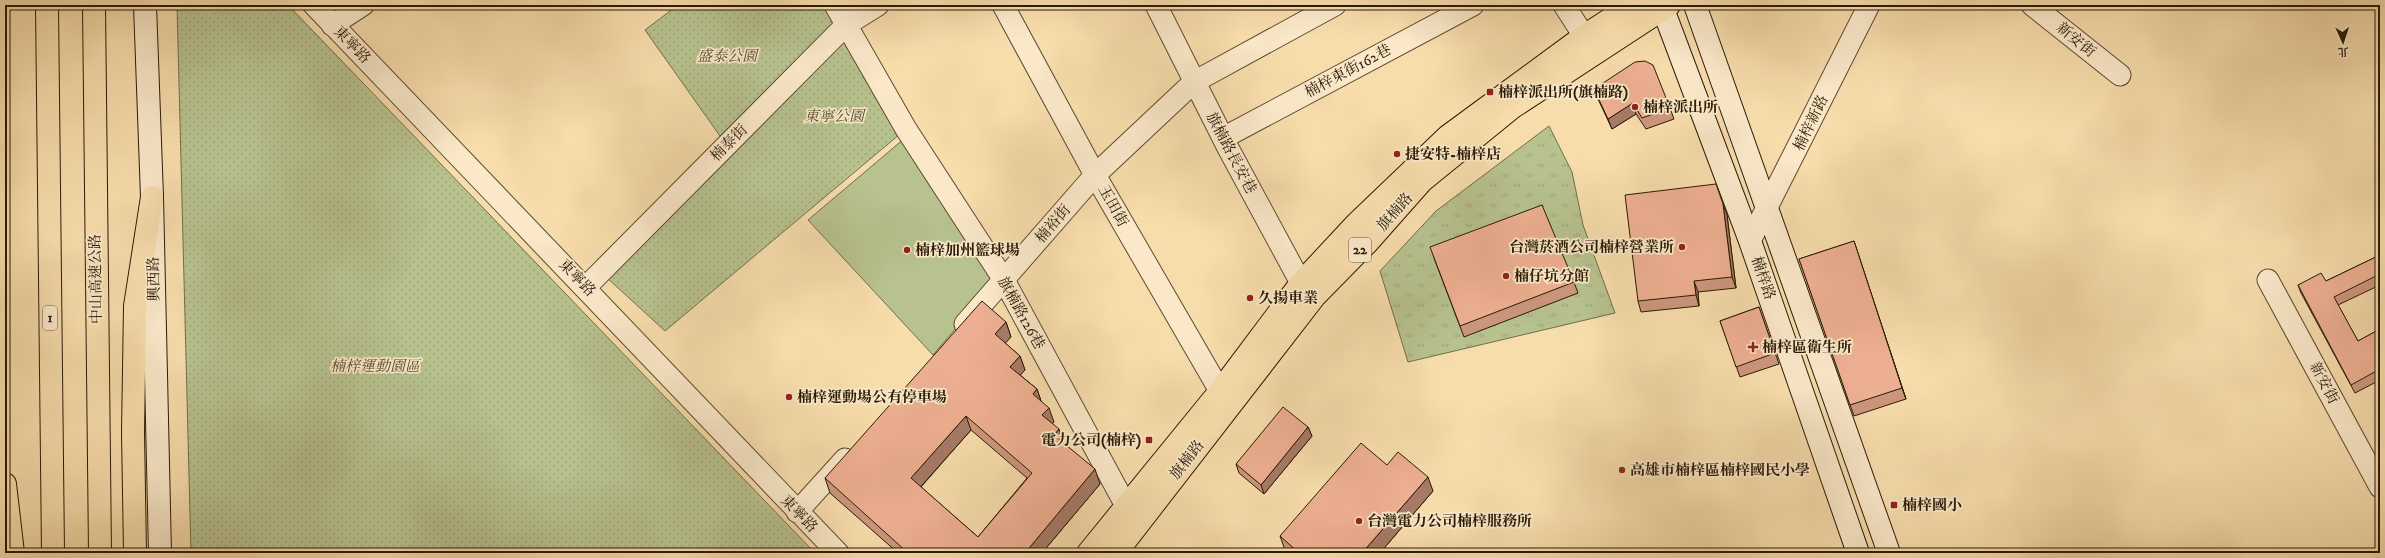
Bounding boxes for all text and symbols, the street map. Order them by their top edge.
street label: 新安街 [2053,18,2099,62]
street label: 東寧路 [330,22,374,68]
north arrow [2323,22,2363,62]
street label: 楠梓東街162巷 [1301,40,1395,102]
text: 北 [2338,44,2349,58]
park label: 盛泰公園 [697,47,759,66]
place label: 楠梓派出所(旗楠路) [1498,83,1628,102]
marker: 楠梓派出所(旗楠路) [1485,87,1495,97]
street label: 楠梓新路 [1789,92,1833,154]
place label: 楠梓派出所 [1643,98,1718,117]
marker: 楠梓派出所 [1630,102,1640,112]
park label: 東寧公園 [804,107,866,126]
street label: 旗楠路長安巷 [1201,109,1261,197]
street label: 楠泰街 [706,120,752,166]
place label: 捷安特-楠梓店 [1405,145,1501,164]
marker: 捷安特-楠梓店 [1392,149,1402,159]
street label: 玉田街 [1094,182,1132,230]
street label: 旗楠路 [1373,189,1417,235]
street label: 楠裕街 [1031,201,1075,247]
street label: 中山高速公路 [86,234,106,324]
road number: 22 [1349,238,1371,262]
place label: 台灣菸酒公司楠梓營業所 [1509,238,1674,257]
place label: 楠梓加州籃球場 [915,241,1020,260]
marker: 台灣菸酒公司楠梓營業所 [1677,242,1687,252]
marker: 楠梓加州籃球場 [902,245,912,255]
street label: 楠梓路 [1747,254,1779,302]
street label: 東寧路 [555,255,599,301]
street label: 興西路 [144,256,164,302]
place label: 楠仔坑分館 [1514,267,1589,286]
marker: 楠仔坑分館 [1501,271,1511,281]
street label: 旗楠路126巷 [993,273,1049,353]
place label: 久揚車業 [1258,289,1318,308]
marker: 久揚車業 [1245,293,1255,303]
road number: 1 [43,306,57,330]
place label: 楠梓區衛生所 [1762,338,1852,357]
marker: 楠梓區衛生所 [1747,341,1759,353]
park label: 楠梓運動園區 [330,357,422,376]
street label: 新安街 [2305,359,2343,407]
place label: 楠梓運動場公有停車場 [797,388,947,407]
marker: 楠梓運動場公有停車場 [784,392,794,402]
place label: 電力公司(楠梓) [1041,431,1141,450]
marker: 電力公司(楠梓) [1144,435,1154,445]
street label: 旗楠路 [1166,436,1208,484]
place label: 高雄市楠梓區楠梓國民小學 [1630,461,1810,480]
marker: 高雄市楠梓區楠梓國民小學 [1617,465,1627,475]
street label: 東寧路 [777,491,821,537]
place label: 楠梓國小 [1902,496,1962,515]
marker: 楠梓國小 [1889,500,1899,510]
place label: 台灣電力公司楠梓服務所 [1367,512,1532,531]
marker: 台灣電力公司楠梓服務所 [1354,516,1364,526]

